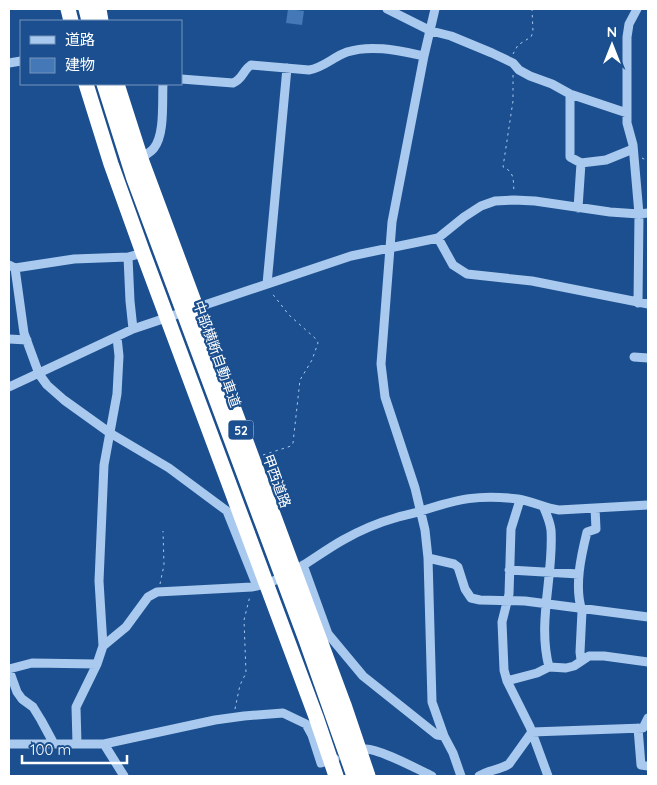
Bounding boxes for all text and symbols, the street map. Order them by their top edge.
legend [20,20,182,85]
north arrow [587,20,637,70]
text: N [607,23,617,41]
text: 道路 [65,30,95,49]
text: 建物 [65,55,95,74]
street label: 中部横断自動車道 [189,298,245,410]
road number: 52 [228,420,254,440]
street label: 甲西道路 [259,452,295,510]
scale bar [22,732,128,764]
text: 100 m [30,740,71,759]

